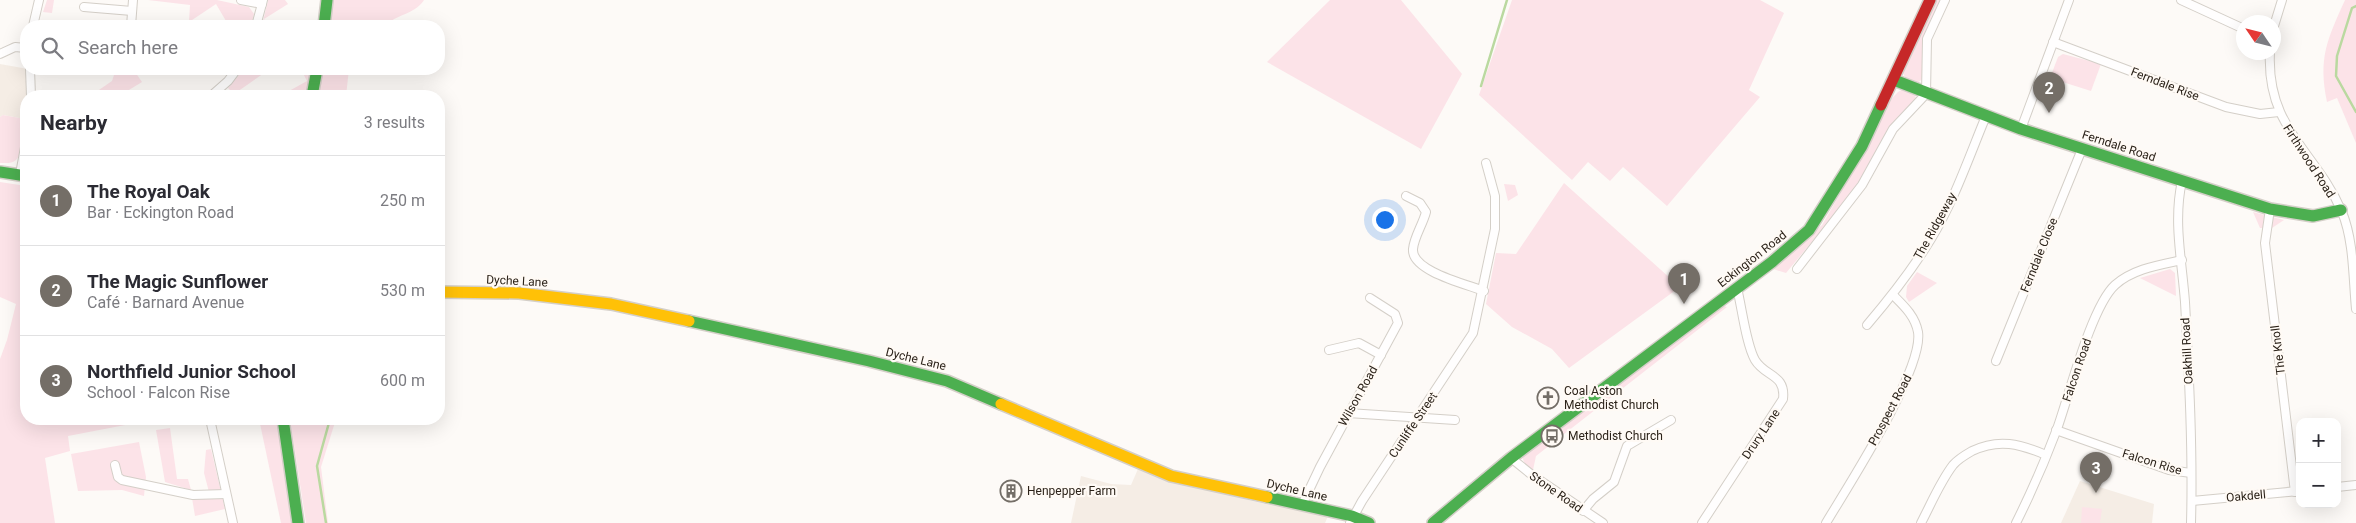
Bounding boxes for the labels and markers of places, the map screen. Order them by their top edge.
pin: 2 [2033,72,2065,113]
pin: 1 [1668,263,1700,304]
place label: Coal Aston Methodist Church [1564,384,1659,412]
church icon: Coal Aston Methodist Church [1536,386,1560,410]
bus stop icon: Methodist Church [1540,424,1564,448]
place label: Methodist Church [1568,429,1663,443]
pin: 3 [2080,452,2112,493]
building icon: Henpepper Farm [999,479,1023,503]
place label: Henpepper Farm [1027,484,1116,498]

